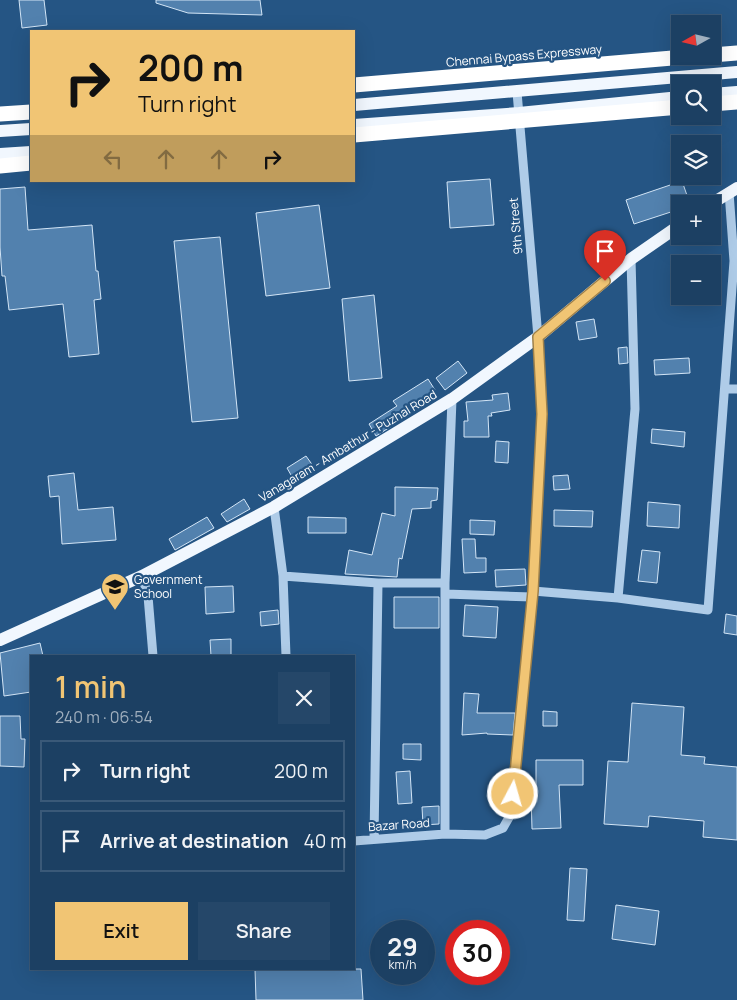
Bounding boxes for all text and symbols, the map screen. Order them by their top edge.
north arrow [671,15,721,65]
map controls [671,15,721,305]
street label: Chennai Bypass Expressway [445,40,603,71]
text: 200 m [138,44,243,92]
icon: right [55,50,120,115]
button: search [671,75,721,125]
text: Turn right [138,89,236,119]
button: layers [671,135,721,185]
icon: left [99,145,127,173]
icon: ahead [152,145,180,173]
icon: ahead [205,145,233,173]
icon: right [258,145,286,173]
button: + [671,195,721,245]
street label: 9th Street [505,197,526,255]
pin [584,230,626,281]
icon: arrive [591,237,619,265]
button: − [671,255,721,305]
street label: Vanagaram - Ambathur - Puzhal Road [256,386,440,506]
place label: Government School [134,571,203,602]
school or university icon: Government School [100,572,130,611]
text: 1 min [55,666,127,707]
button: close [278,672,330,724]
text: 240 m · 06:54 [55,706,153,728]
icon: right [57,757,85,785]
text: Turn right [100,758,190,784]
text: 200 m [274,758,328,784]
position arrow [486,767,538,819]
street label: Bazar Road [368,814,430,835]
icon: arrive [57,827,85,855]
text: Arrive at destination [100,828,289,854]
text: 40 m [304,828,346,854]
button: Exit [55,902,188,960]
button: Share [198,902,330,960]
speed limit sign: 30 [445,920,510,985]
text: 29 [387,929,418,964]
text: km/h [389,956,416,973]

